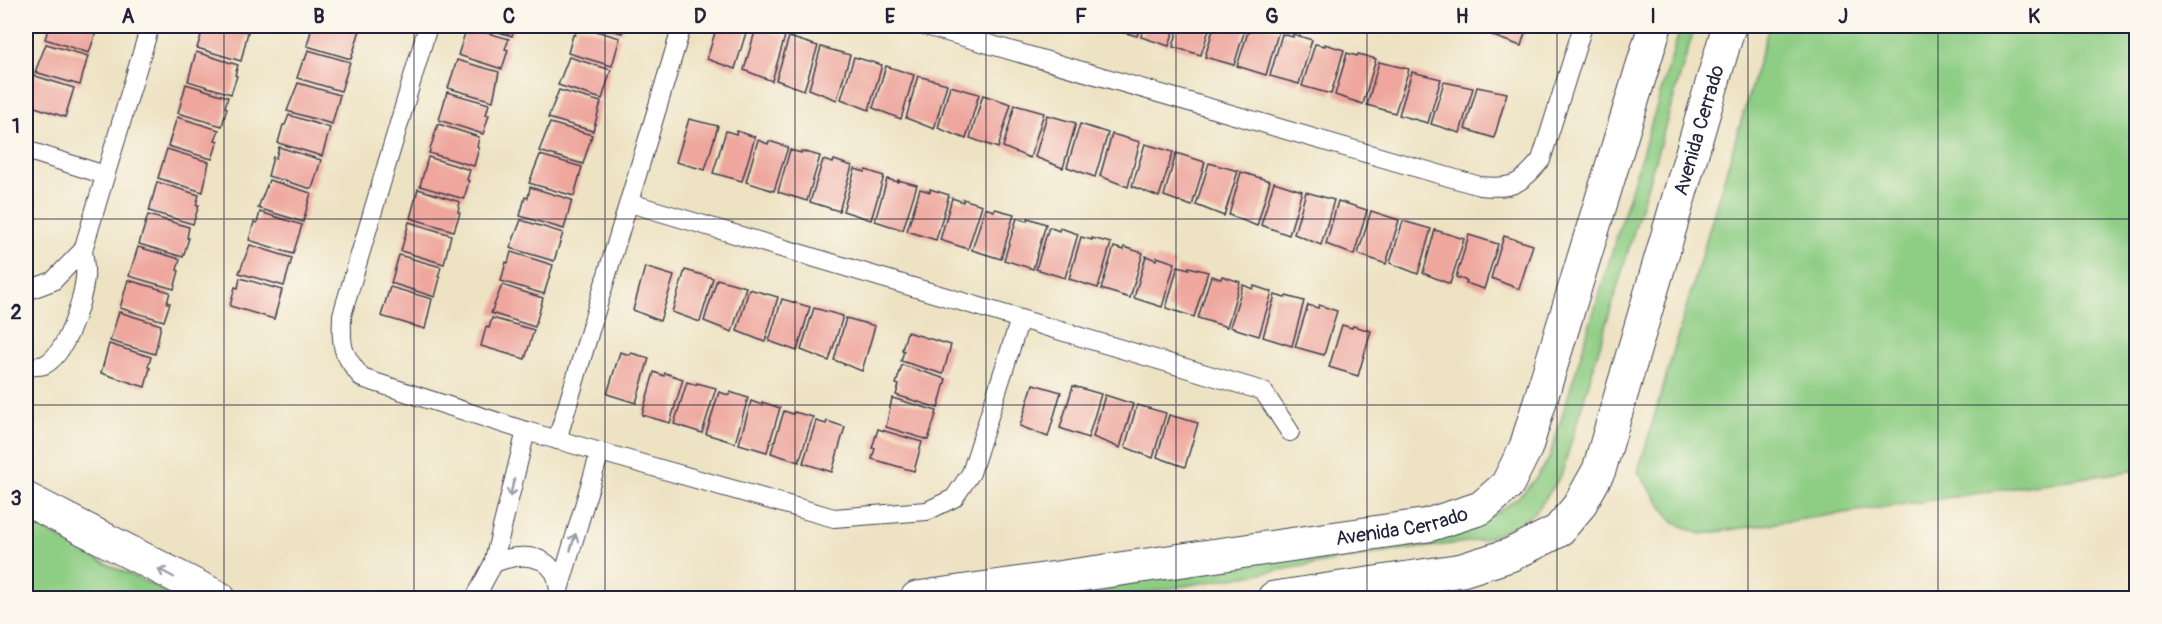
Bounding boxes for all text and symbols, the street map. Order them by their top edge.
text: A [122,4,135,29]
text: B [313,4,325,29]
text: C [503,4,515,29]
text: D [694,4,707,29]
text: E [885,4,896,29]
text: F [1075,4,1087,29]
text: G [1265,4,1279,29]
text: H [1456,4,1469,29]
text: I [1650,4,1656,29]
text: J [1838,4,1848,29]
text: K [2028,4,2040,29]
street label: Avenida Cerrado [1668,62,1729,198]
text: 1 [12,114,20,139]
text: 2 [10,300,22,325]
one-way arrow [505,478,517,497]
text: 3 [10,486,22,511]
street label: Avenida Cerrado [1334,500,1471,551]
one-way arrow [568,533,579,552]
one-way arrow [158,567,176,578]

